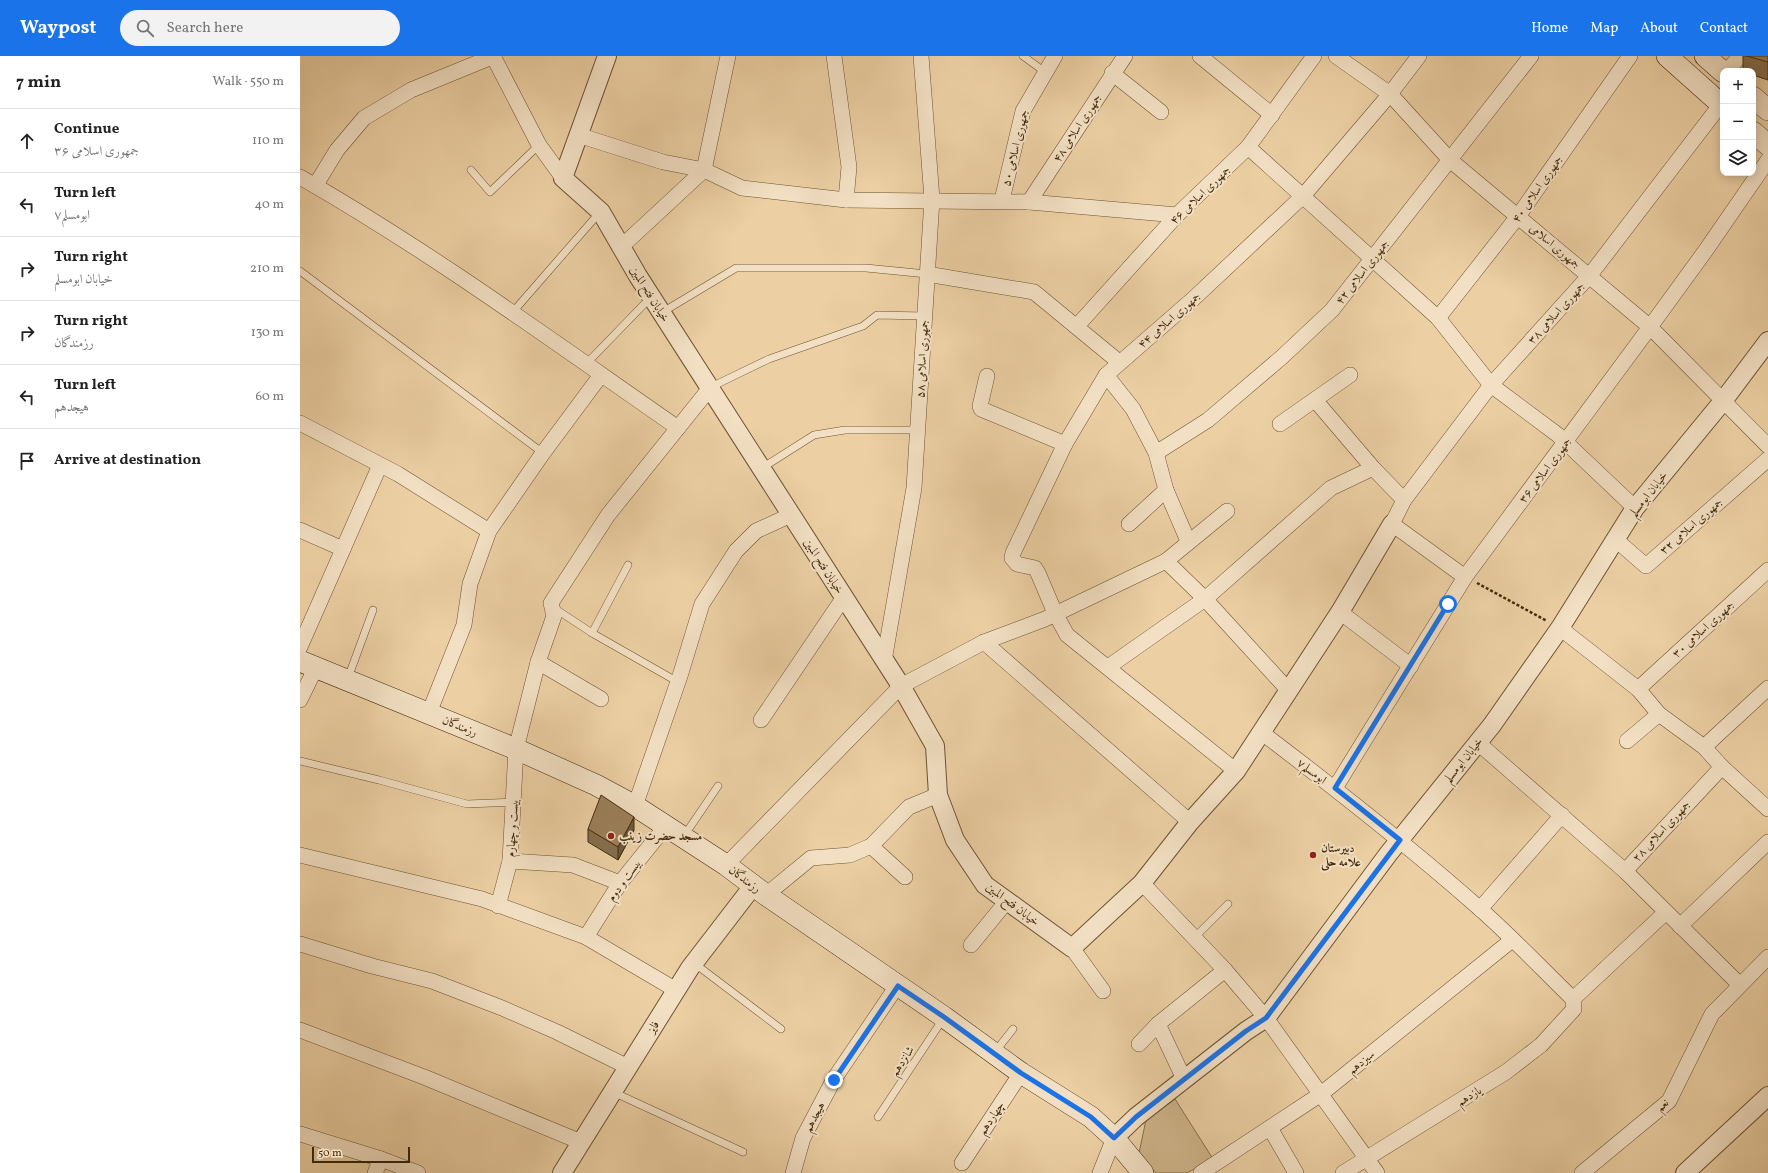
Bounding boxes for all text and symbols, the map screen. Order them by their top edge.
search box [120,10,400,46]
text: Waypost [20,15,96,41]
icon: search [134,17,156,39]
text: Search here [166,18,243,39]
text: Home [1531,19,1568,38]
text: Map [1590,19,1618,38]
text: About [1640,19,1678,38]
text: Contact [1700,19,1748,38]
map controls [1720,68,1756,176]
button: + [1720,68,1756,104]
text: 7 min [16,71,61,94]
text: Walk · 550 m [213,73,284,91]
street label: جمهوری اسلامی ۴۸ [1050,91,1106,166]
button: − [1720,104,1756,140]
street label: جمهوری اسلامی ۵۰ [999,108,1033,188]
text: Continue [54,119,119,140]
icon: ahead [16,130,38,152]
text: 110 m [252,132,284,150]
button: layers [1720,140,1756,176]
text: جمهوری اسلامی ۳۶ [54,143,139,161]
street label: جمهوری اسلامی ۴۰ [1509,153,1567,226]
street label: جمهوری اسلامی ۴۶ [1167,163,1234,229]
text: Turn left [54,183,116,204]
icon: left [16,194,38,216]
text: 40 m [255,196,284,214]
text: ابومسلم۷ [54,207,90,225]
street label: جمهوری اسلامی [1525,221,1583,273]
street label: جمهوری اسلامی ۴۲ [1332,237,1393,308]
text: Turn right [54,247,128,268]
icon: right [16,258,38,280]
text: 210 m [250,260,284,278]
street label: خیابان فتح المبین [624,263,673,327]
text: خیابان ابومسلم [54,271,113,289]
street label: جمهوری اسلامی ۳۸ [1525,279,1589,348]
street label: جمهوری اسلامی ۴۴ [1135,289,1205,353]
text: Turn right [54,311,128,332]
street label: جمهوری اسلامی ۵۸ [913,319,933,399]
icon: right [16,322,38,344]
text: 130 m [251,324,284,342]
text: رزمندگان [54,335,94,353]
text: Turn left [54,375,116,396]
icon: left [16,386,38,408]
text: 60 m [256,388,284,406]
text: هیجدهم [54,399,89,417]
street label: جمهوری اسلامی ۳۶ [1516,434,1576,507]
icon: arrive [16,450,38,472]
text: Arrive at destination [54,450,201,471]
street label: خیابان ابومسلم [1626,468,1674,523]
street label: جمهوری اسلامی ۳۲ [1657,495,1727,559]
street label: خیابان فتح المبین [798,536,847,599]
route start [1439,595,1457,613]
street label: جمهوری اسلامی ۳۰ [1669,598,1738,662]
street label: رزمندگان [440,712,480,741]
street label: خیابان ابومسلم [1441,734,1489,789]
street label: ابومسلم۷ [1291,755,1330,791]
street label: بیست و چهارم [503,798,525,858]
street label: جمهوری اسلامی ۲۸ [1629,798,1694,866]
place label: مسجد حضرت زینب [619,829,702,845]
marker: مسجد حضرت زینب [606,831,616,841]
place label: دبیرستان علامه حلی [1320,841,1361,872]
marker: دبیرستان علامه حلی [1308,850,1318,860]
street label: بیست و دوم [604,856,647,906]
street label: رزمندگان [725,862,765,897]
street label: خیابان فتح المبین [981,879,1043,932]
street label: فایز [643,1018,664,1039]
street label: شانزدهم [887,1043,920,1081]
street label: سیزدهم [1345,1047,1380,1080]
route end [825,1071,843,1089]
street label: یازدهم [1454,1083,1487,1112]
street label: نعم [1652,1095,1674,1117]
street label: چهاردهم [975,1099,1011,1140]
street label: هیجدهم [800,1100,831,1136]
scale bar [312,1145,410,1164]
text: 50 m [318,1146,342,1161]

